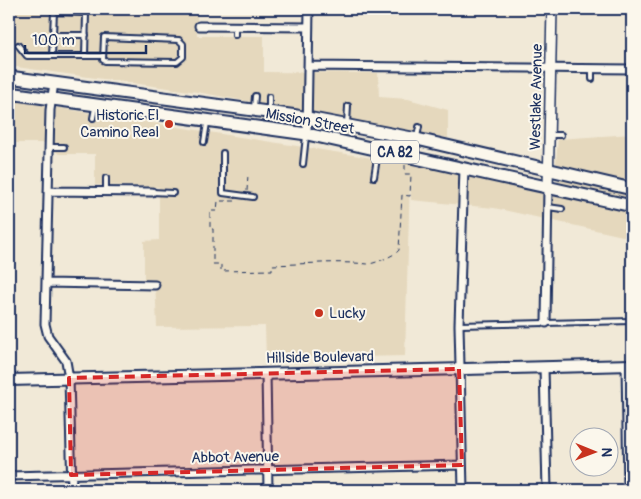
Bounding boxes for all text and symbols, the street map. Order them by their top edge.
scale bar [25,22,146,54]
text: 100 m [32,31,75,50]
street label: Westlake Avenue [526,43,547,150]
street label: Mission Street [264,104,357,139]
place label: Historic El Camino Real [80,106,159,142]
marker: Historic El Camino Real [163,118,175,130]
road number: CA 82 [371,140,419,163]
place label: Lucky [329,304,366,323]
marker: Lucky [313,307,325,319]
street label: Hillside Boulevard [266,347,374,368]
north arrow [568,426,618,476]
street label: Abbot Avenue [191,447,280,468]
text: N [598,447,615,457]

